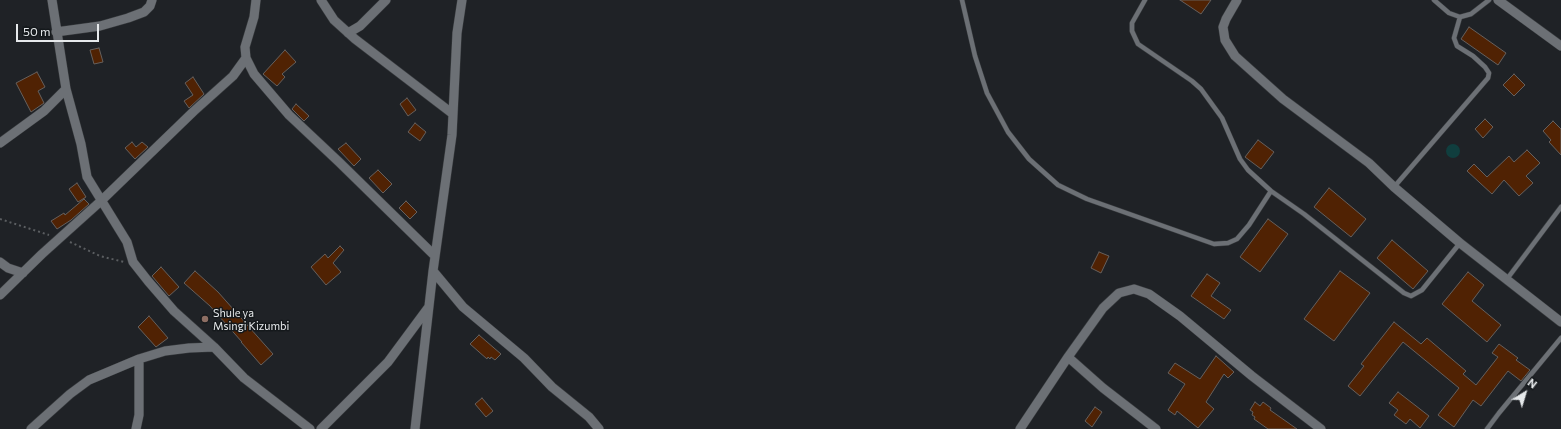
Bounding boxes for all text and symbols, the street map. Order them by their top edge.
scale bar [18,16,101,42]
text: 50 m [23,24,51,38]
place label: Shule ya Msingi Kizumbi [213,306,289,332]
marker: Shule ya Msingi Kizumbi [200,314,210,324]
north arrow [1505,373,1545,413]
text: N [1525,375,1540,391]

